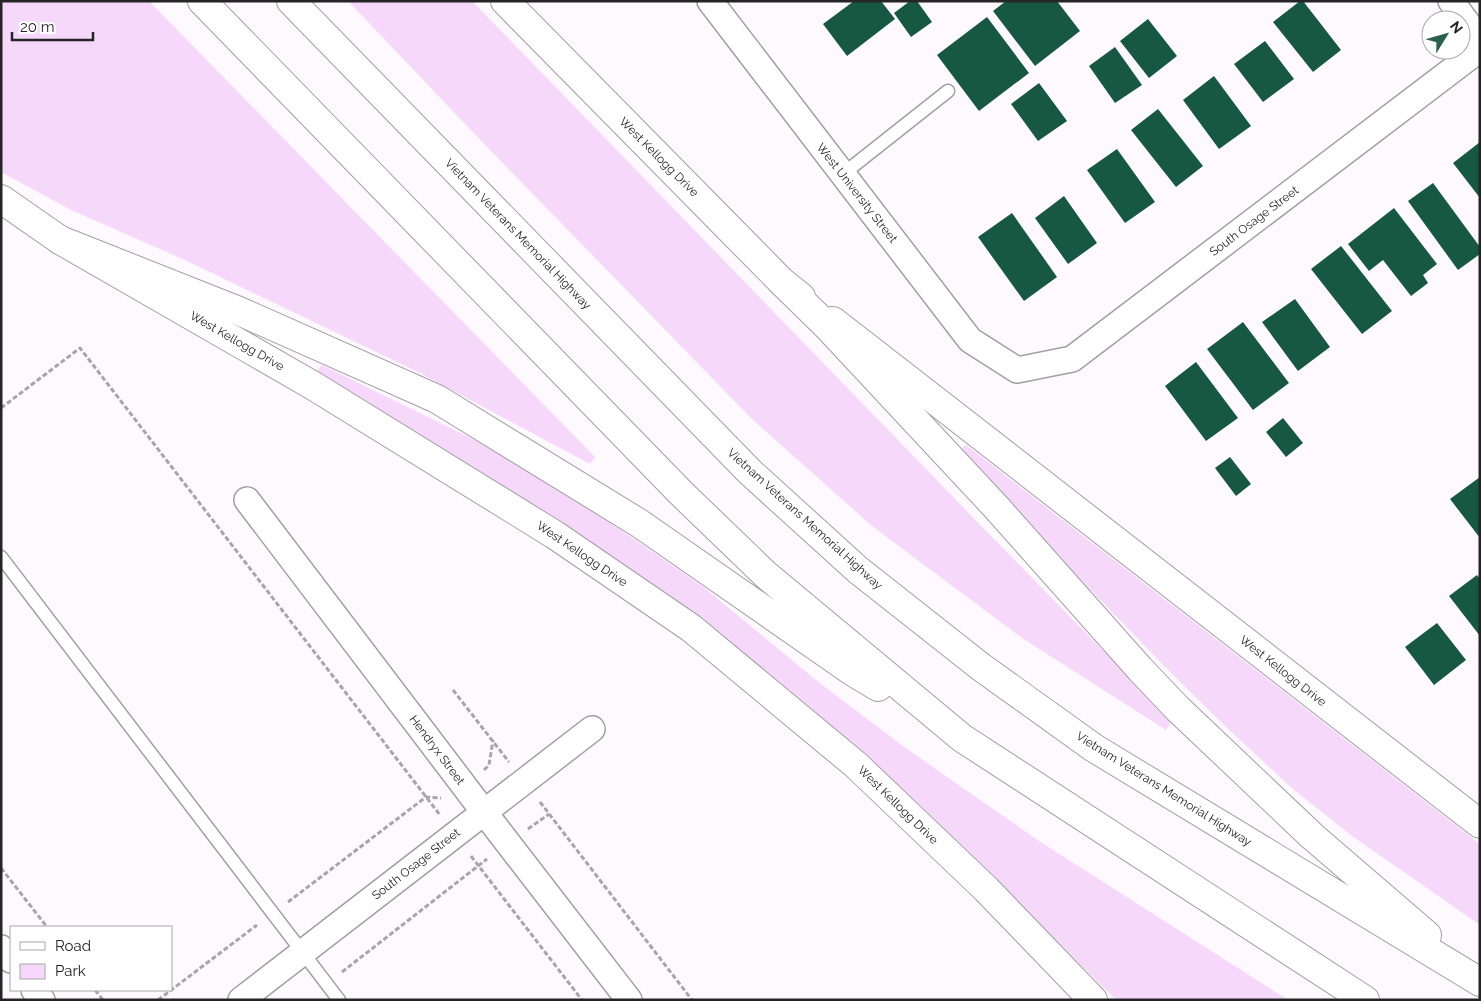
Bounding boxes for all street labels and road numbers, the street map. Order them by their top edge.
street label: West Kellogg Drive [616,114,702,200]
street label: West University Street [814,140,900,246]
street label: Vietnam Veterans Memorial Highway [442,156,594,313]
street label: South Osage Street [1207,183,1301,259]
street label: West Kellogg Drive [187,308,287,374]
street label: Vietnam Veterans Memorial Highway [725,446,886,593]
street label: West Kellogg Drive [534,518,630,590]
street label: West Kellogg Drive [1237,633,1329,709]
street label: Hendryx Street [406,713,468,787]
street label: Vietnam Veterans Memorial Highway [1074,729,1255,849]
street label: West Kellogg Drive [855,763,941,847]
street label: South Osage Street [369,825,463,903]

